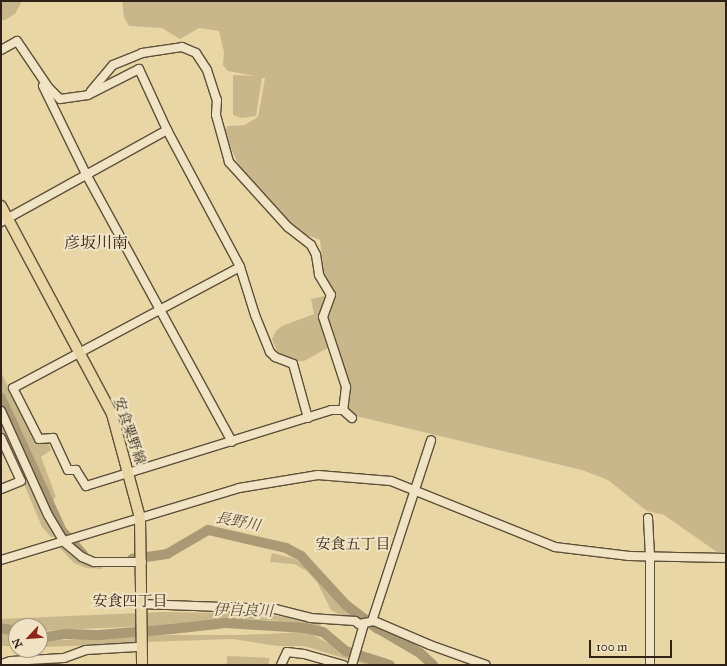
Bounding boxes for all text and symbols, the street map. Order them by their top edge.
district label: 彦坂川南 [64,233,128,253]
street label: 安食粟野線 [110,395,148,467]
water label: 長野川 [214,509,262,535]
district label: 安食五丁目 [316,536,390,554]
district label: 安食四丁目 [93,593,167,611]
water label: 伊自良川 [213,601,273,621]
north arrow [8,618,48,658]
scale bar [591,632,674,658]
text: N [10,636,26,650]
text: 100 m [596,640,627,654]

